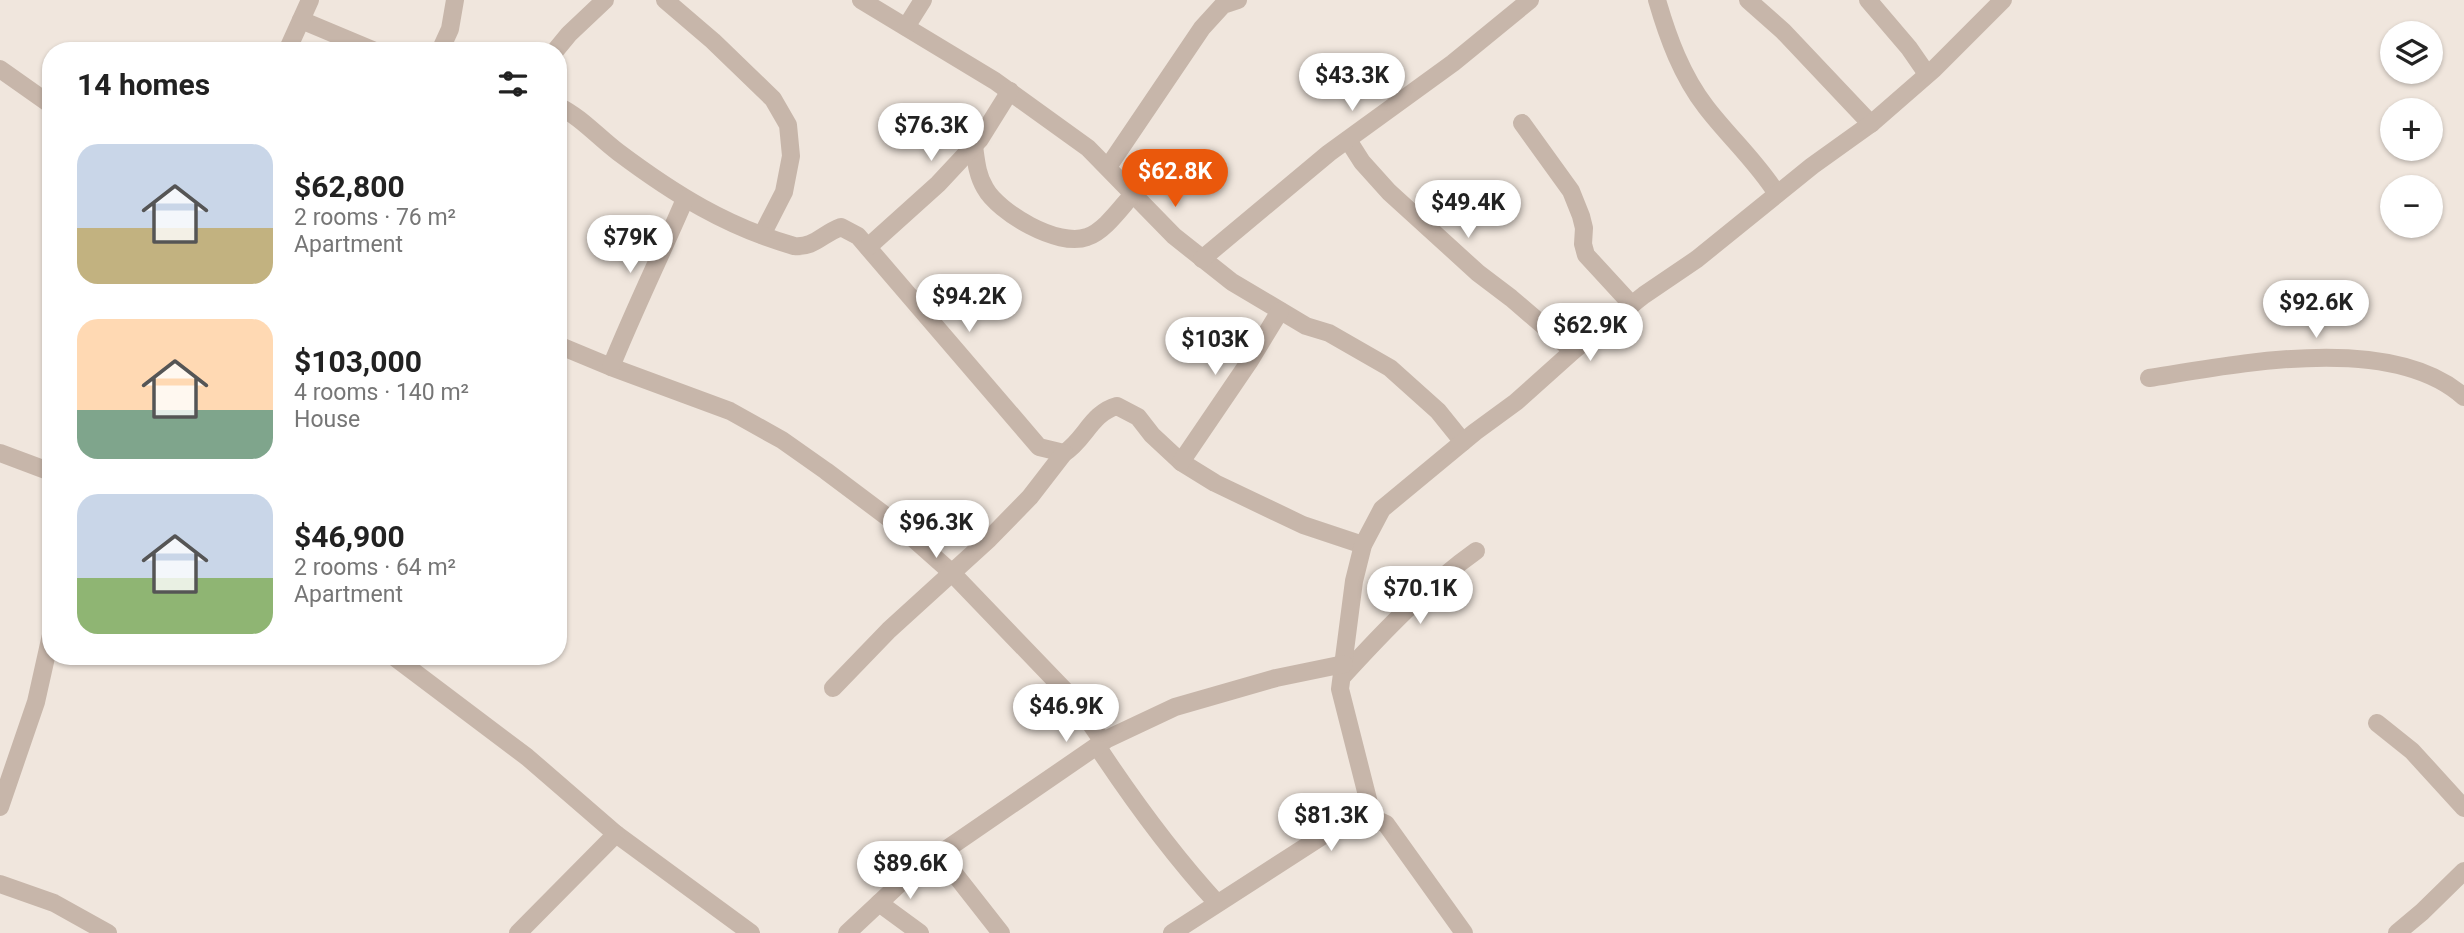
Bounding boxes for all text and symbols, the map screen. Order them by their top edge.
map controls [2380,21,2443,238]
button: layers [2380,21,2443,84]
pin: $43.3K [1295,54,1409,113]
text: $43.3K [1315,62,1389,89]
icon: filters [494,65,532,103]
text: 14 homes [77,67,210,102]
button: + [2380,98,2443,161]
pin: $76.3K [874,104,988,163]
text: $76.3K [894,112,968,139]
pin: $62.8K [1118,150,1232,209]
text: $62.8K [1138,158,1212,185]
text: $62,800 [294,169,405,204]
icon: home [133,172,217,256]
button: − [2380,175,2443,238]
pin: $49.4K [1411,180,1525,240]
text: $49.4K [1431,189,1505,216]
text: 2 rooms · 76 m² [294,204,456,231]
pin: $79K [589,216,671,275]
text: $79K [603,224,657,251]
text: Apartment [294,231,403,258]
pin: $94.2K [912,274,1026,334]
pin: $92.6K [2259,280,2373,340]
text: $94.2K [932,283,1006,310]
text: $92.6K [2279,289,2353,316]
pin: $62.9K [1533,304,1647,363]
text: $62.9K [1553,312,1627,339]
pin: $103K [1166,318,1264,377]
text: $103K [1181,326,1249,353]
text: $103,000 [294,344,422,379]
icon: home [133,347,217,431]
text: 4 rooms · 140 m² [294,379,469,406]
text: House [294,406,360,433]
pin: $96.3K [879,500,993,560]
text: $96.3K [899,509,973,536]
text: $46,900 [294,519,405,554]
icon: home [133,522,217,606]
text: 2 rooms · 64 m² [294,554,456,581]
pin: $70.1K [1363,566,1477,626]
text: $70.1K [1383,575,1457,602]
text: Apartment [294,581,403,608]
pin: $46.9K [1009,684,1123,744]
text: $46.9K [1029,693,1103,720]
pin: $81.3K [1274,794,1388,853]
text: $81.3K [1294,802,1368,829]
pin: $89.6K [853,842,967,901]
text: $89.6K [873,850,947,877]

